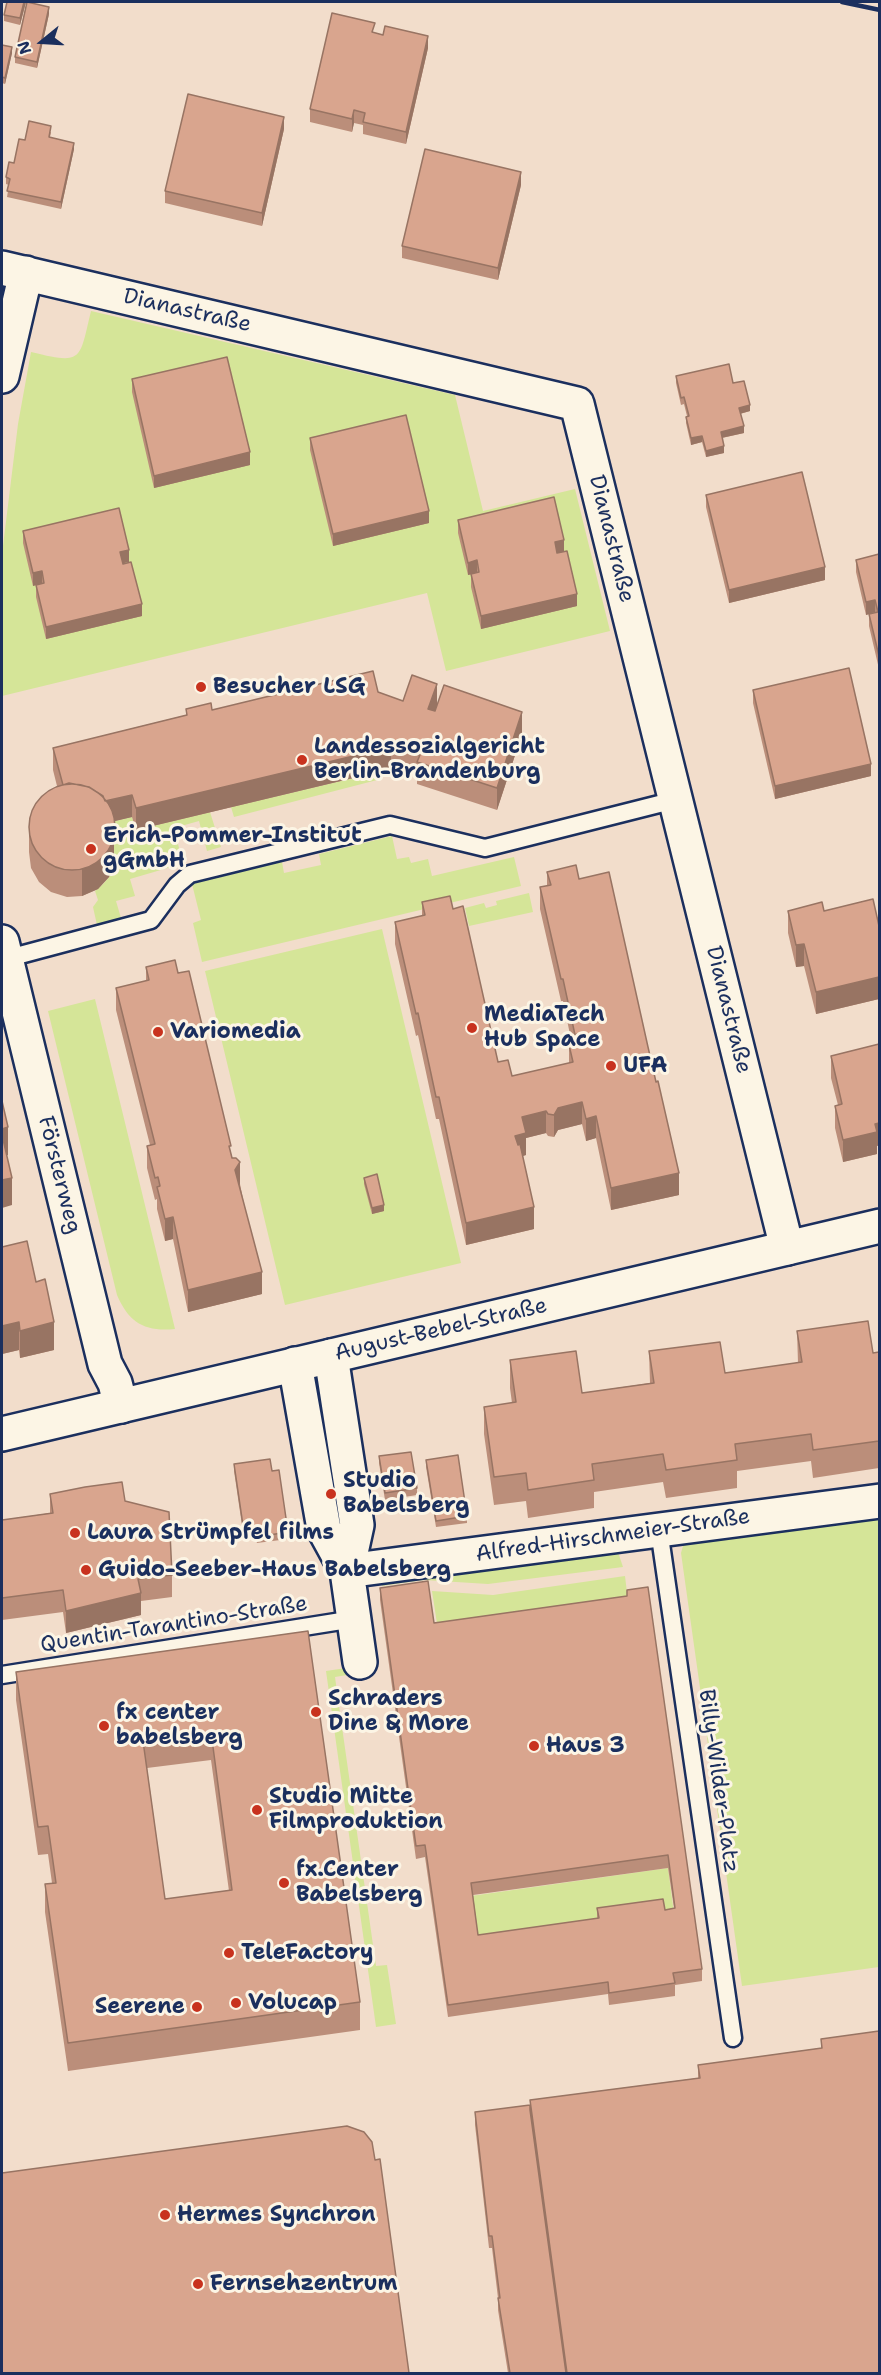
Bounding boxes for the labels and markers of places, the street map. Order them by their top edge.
place label: Besucher LSG [213,674,365,700]
marker: Besucher LSG [194,680,208,694]
place label: Landessozialgericht Berlin-Brandenburg [314,734,545,786]
marker: Landessozialgericht Berlin-Brandenburg [295,753,309,767]
place label: Erich-Pommer-Institut gGmbH [103,823,362,874]
marker: Erich-Pommer-Institut gGmbH [84,842,98,856]
place label: MediaTech Hub Space [484,1002,605,1054]
place label: Variomedia [170,1019,301,1045]
marker: MediaTech Hub Space [465,1021,479,1035]
marker: Variomedia [151,1025,165,1039]
place label: UFA [623,1053,667,1079]
marker: UFA [604,1059,618,1073]
place label: Studio Babelsberg [343,1468,470,1520]
marker: Studio Babelsberg [324,1487,338,1501]
place label: Laura Strümpfel films [87,1520,334,1546]
marker: Laura Strümpfel films [68,1526,82,1540]
place label: Guido-Seeber-Haus Babelsberg [98,1557,451,1583]
marker: Guido-Seeber-Haus Babelsberg [79,1563,93,1577]
place label: Schraders Dine & More [328,1686,469,1738]
place label: fx center babelsberg [116,1700,243,1752]
marker: Schraders Dine & More [309,1705,323,1719]
marker: fx center babelsberg [97,1719,111,1733]
place label: Haus 3 [546,1733,625,1759]
marker: Haus 3 [527,1739,541,1753]
place label: Studio Mitte Filmproduktion [269,1784,443,1836]
marker: Studio Mitte Filmproduktion [250,1803,264,1817]
place label: fx.Center Babelsberg [296,1857,423,1909]
marker: fx.Center Babelsberg [277,1876,291,1890]
place label: TeleFactory [241,1940,374,1966]
marker: TeleFactory [222,1946,236,1960]
place label: Volucap [248,1990,337,2016]
place label: Seerene [95,1994,185,2020]
marker: Volucap [229,1996,243,2010]
marker: Seerene [190,2000,204,2014]
place label: Hermes Synchron [177,2202,376,2228]
marker: Hermes Synchron [158,2208,172,2222]
place label: Fernsehzentrum [210,2271,397,2297]
marker: Fernsehzentrum [191,2277,205,2291]

